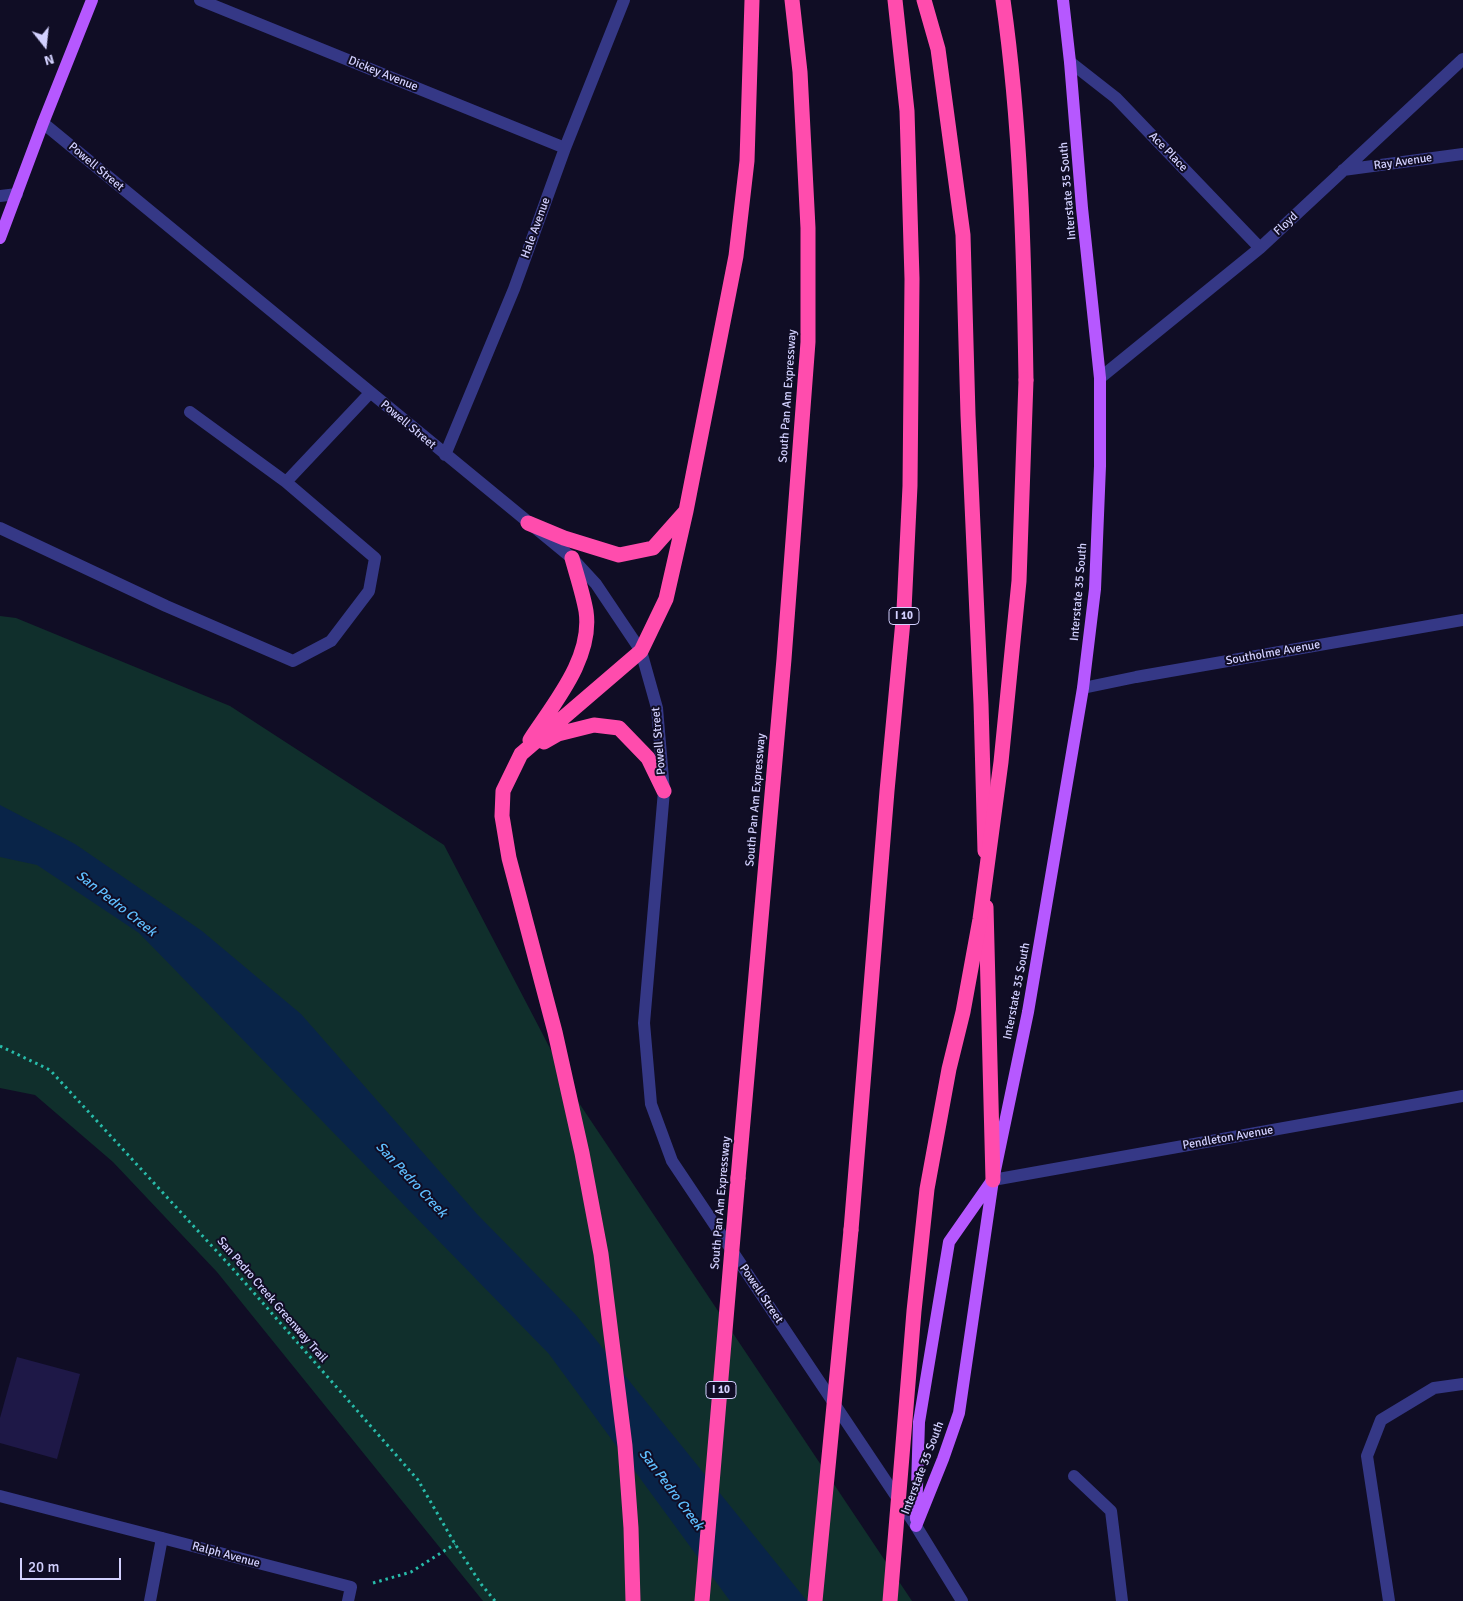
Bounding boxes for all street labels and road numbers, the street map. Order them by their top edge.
street label: Dickey Avenue [346,53,420,95]
street label: Ace Place [1146,129,1190,175]
street label: Powell Street [65,140,127,194]
street label: Interstate 35 South [1057,141,1079,241]
street label: Ray Avenue [1373,151,1433,173]
street label: Hale Avenue [518,196,554,260]
street label: Floyd [1271,209,1301,239]
street label: South Pan Am Expressway [776,329,800,463]
street label: Powell Street [377,398,439,452]
street label: Interstate 35 South [1068,542,1090,642]
road number: I 10 [889,608,919,624]
street label: Southolme Avenue [1225,638,1321,668]
street label: Powell Street [649,707,669,775]
street label: South Pan Am Expressway [743,733,769,867]
street label: Interstate 35 South [1001,941,1033,1041]
street label: Pendleton Avenue [1182,1123,1274,1153]
street label: South Pan Am Expressway [708,1136,734,1270]
street label: San Pedro Creek Greenway Trail [214,1234,330,1366]
street label: Powell Street [736,1262,786,1326]
road number: I 10 [706,1382,736,1398]
street label: Interstate 35 South [899,1419,947,1517]
street label: Ralph Avenue [190,1539,262,1571]

